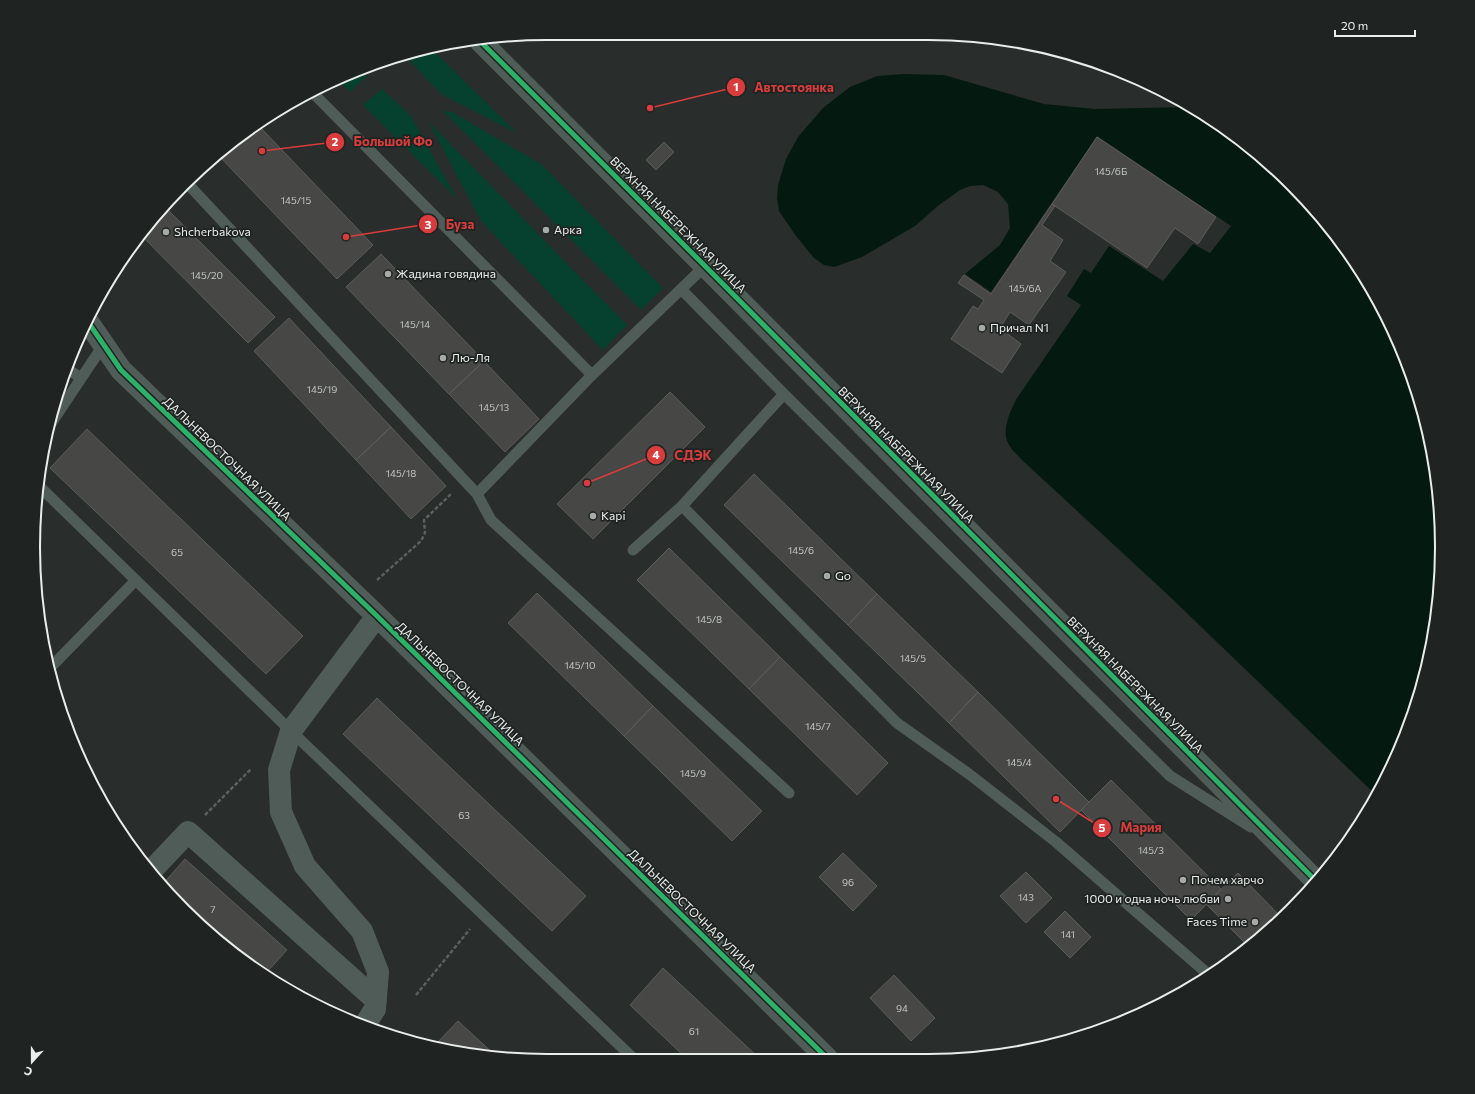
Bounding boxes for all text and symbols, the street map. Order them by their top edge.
scale bar [1335,12,1415,38]
text: 20 m [1341,18,1368,32]
callout: Автостоянка [726,74,842,99]
text: 1 [733,79,739,93]
text: Автостоянка [754,79,834,95]
callout: Большой Фо [325,129,440,154]
text: Большой Фо [353,133,433,149]
text: 2 [332,134,339,148]
street label: ВЕРХНЯЯ НАБЕРЕЖНАЯ УЛИЦА [608,153,750,295]
house number: 145/6Б [1095,165,1127,177]
house number: 145/15 [281,194,311,206]
callout: Буза [418,212,482,237]
text: Буза [446,216,474,232]
text: 3 [425,217,432,231]
place label: Арка [554,222,582,236]
place label: Shcherbakova [174,224,251,238]
marker: Арка [541,225,551,235]
marker: Shcherbakova [161,227,171,237]
place label: Жадина говядина [396,266,496,280]
house number: 145/20 [191,269,223,281]
marker: Жадина говядина [383,269,393,279]
house number: 145/6А [1009,282,1041,294]
house number: 145/14 [400,318,430,330]
place label: Причал N1 [990,320,1049,334]
marker: Причал N1 [977,323,987,333]
place label: Лю-Ля [451,350,490,364]
marker: Лю-Ля [438,353,448,363]
house number: 145/19 [307,383,337,395]
street label: ВЕРХНЯЯ НАБЕРЕЖНАЯ УЛИЦА [836,383,978,525]
street label: ДАЛЬНЕВОСТОЧНАЯ УЛИЦА [161,394,294,523]
house number: 145/13 [479,401,509,413]
callout: СДЭК [646,443,719,468]
text: 4 [652,447,660,461]
text: СДЭК [674,447,712,463]
house number: 145/18 [386,467,416,479]
place label: Kapi [601,508,626,522]
marker: Kapi [588,511,598,521]
house number: 145/6 [788,544,814,556]
house number: 65 [171,546,183,558]
place label: Go [835,568,851,582]
marker: Go [822,571,832,581]
house number: 145/8 [696,613,722,625]
street label: ВЕРХНЯЯ НАБЕРЕЖНАЯ УЛИЦА [1065,613,1207,755]
street label: ДАЛЬНЕВОСТОЧНАЯ УЛИЦА [394,619,527,748]
house number: 145/5 [900,652,926,664]
house number: 145/10 [564,659,596,671]
house number: 145/7 [805,720,831,732]
house number: 145/4 [1006,756,1032,768]
house number: 145/9 [680,767,706,779]
house number: 63 [458,809,470,821]
callout: Мария [1092,815,1170,840]
text: Мария [1120,819,1162,835]
text: 5 [1099,820,1106,834]
house number: 145/3 [1138,844,1164,856]
street label: ДАЛЬНЕВОСТОЧНАЯ УЛИЦА [626,846,759,975]
place label: Почем харчо [1191,872,1264,886]
marker: Почем харчо [1178,875,1188,885]
house number: 96 [842,876,854,888]
house number: 143 [1018,891,1034,903]
place label: 1000 и одна ночь любви [1084,891,1220,905]
marker: 1000 и одна ночь любви [1223,894,1233,904]
house number: 7 [210,903,216,915]
place label: Faces Time [1186,914,1247,928]
marker: Faces Time [1250,917,1260,927]
house number: 141 [1061,928,1075,940]
house number: 94 [896,1002,908,1014]
house number: 61 [689,1025,699,1037]
north arrow [12,1042,52,1082]
text: С [22,1064,34,1079]

